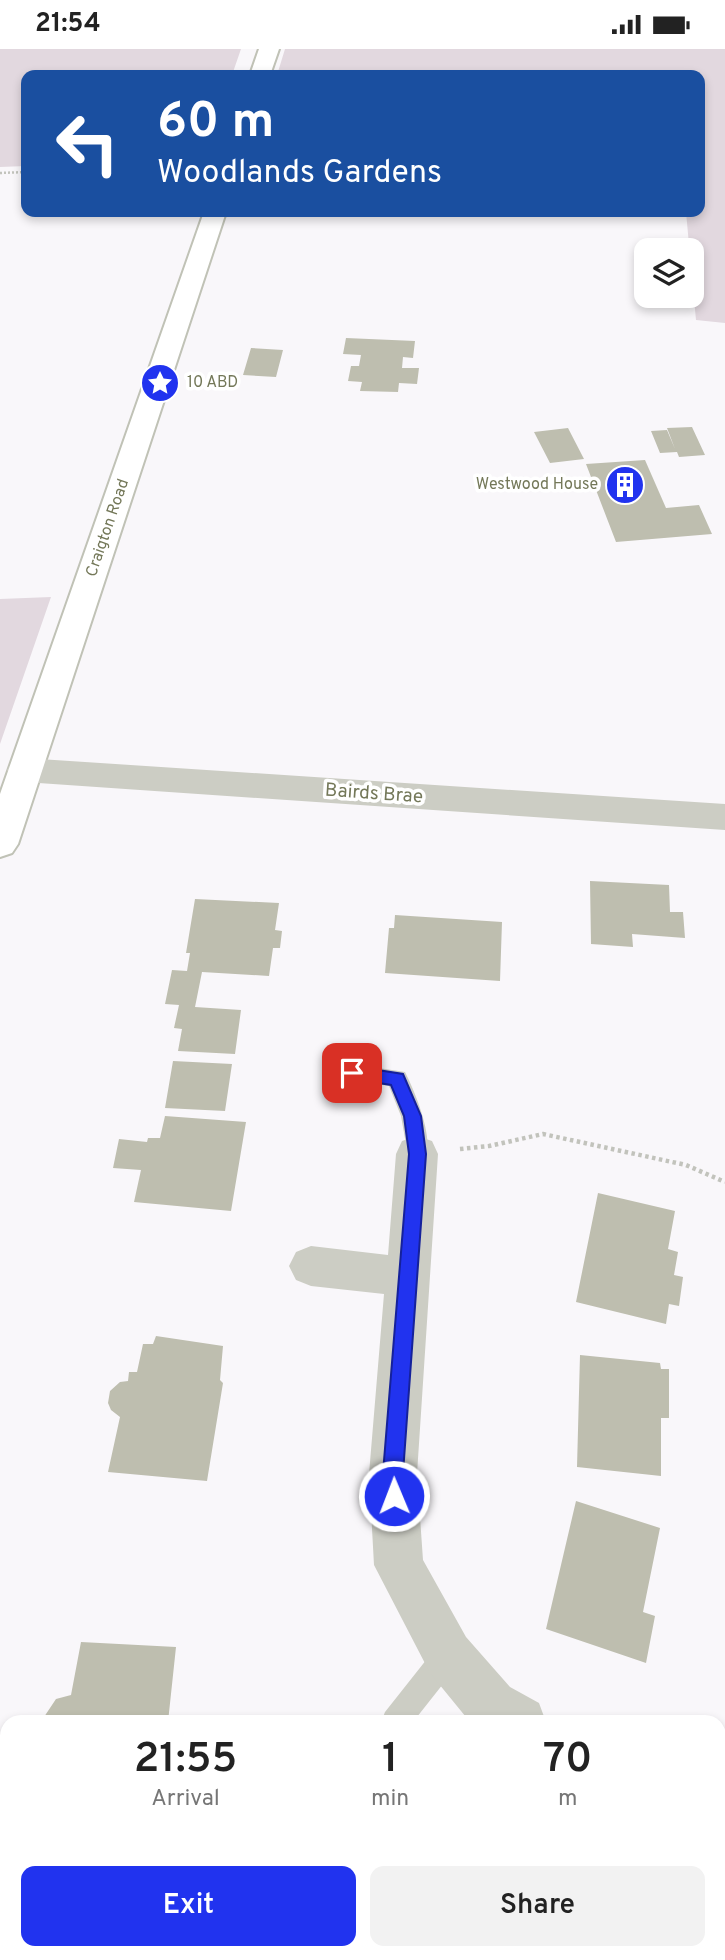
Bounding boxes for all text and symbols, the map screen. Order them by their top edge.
text: 21:54 [35,8,101,41]
text: 60 m [157,93,275,155]
icon: left [42,98,133,189]
text: Woodlands Gardens [157,154,442,194]
map controls [634,238,704,308]
button: layers [634,238,704,308]
place icon: 10 ABD [139,362,181,404]
place label: 10 ABD [187,373,238,393]
building icon: Westwood House [604,464,646,506]
place label: Westwood House [476,475,598,495]
street label: Craigton Road [82,476,134,580]
street label: Bairds Brae [324,779,424,809]
pin [322,1043,382,1103]
icon: arrive [333,1054,371,1092]
position arrow [357,1459,431,1533]
text: 21:55 [134,1734,237,1787]
text: 1 [382,1734,398,1787]
text: 70 [543,1734,592,1787]
text: Arrival [151,1785,220,1814]
text: min [371,1785,409,1814]
text: m [558,1785,577,1814]
button: Exit [21,1866,356,1946]
button: Share [370,1866,705,1946]

